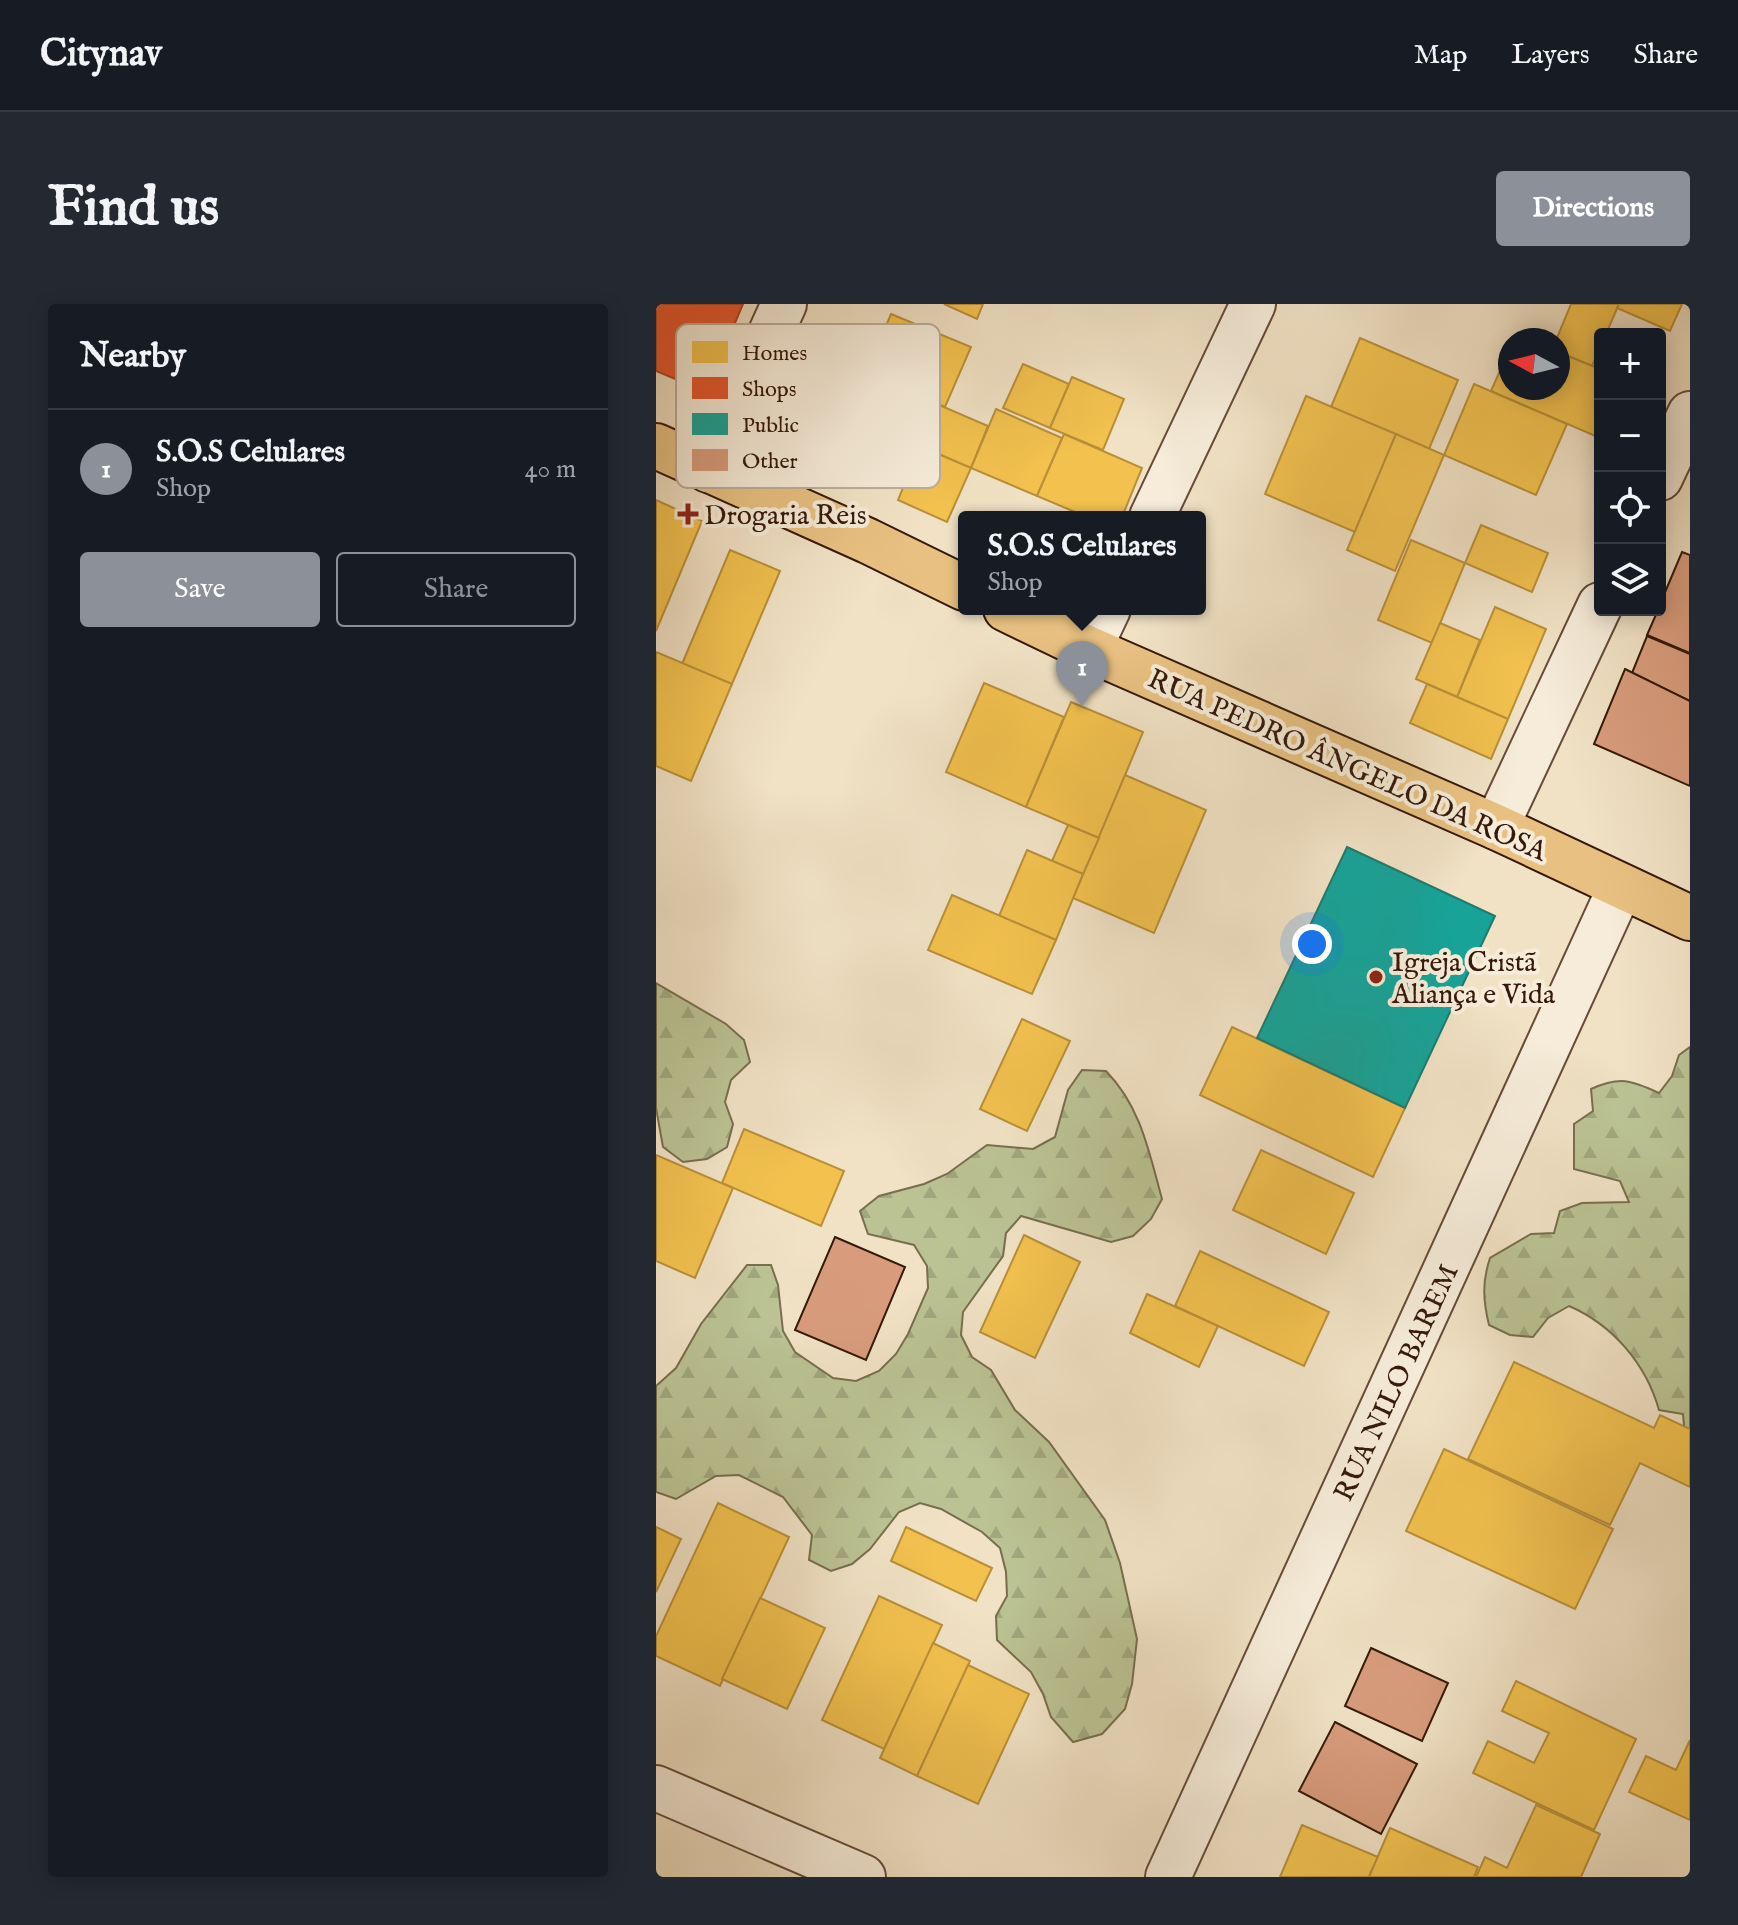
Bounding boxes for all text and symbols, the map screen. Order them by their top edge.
text: Citynav [40,31,162,79]
text: Map [1414,38,1467,73]
text: Layers [1511,38,1590,73]
text: Share [1634,38,1698,73]
button: Directions [1496,171,1690,246]
text: Find us [48,173,219,244]
legend [676,324,940,488]
north arrow [1498,328,1570,400]
map controls [1594,328,1666,616]
button: + [1594,328,1666,400]
text: Nearby [80,335,186,378]
text: Homes [742,340,807,368]
text: Shops [742,376,796,404]
button: − [1594,400,1666,472]
text: Public [742,412,799,440]
text: S.O.S Celulares [156,434,345,472]
text: Other [742,448,798,476]
text: 1 [101,453,111,486]
text: 40 m [525,453,576,486]
text: Shop [156,472,211,505]
button: locate [1594,472,1666,544]
place label: Drogaria Reis [704,499,866,534]
marker: Drogaria Reis [679,505,697,523]
popup [958,511,1206,615]
text: S.O.S Celulares [987,528,1177,566]
button: layers [1594,544,1666,616]
button: Save [80,552,320,627]
button: Share [336,552,576,627]
text: Shop [987,566,1043,599]
pin: 1 [1056,641,1108,707]
street label: RUA PEDRO ÂNGELO DA ROSA [1142,661,1553,871]
your location [1292,924,1332,964]
place label: Igreja Cristã Aliança e Vida [1391,946,1556,1013]
marker: Igreja Cristã Aliança e Vida [1367,968,1385,986]
street label: RUA NILO BAREM [1327,1259,1468,1507]

